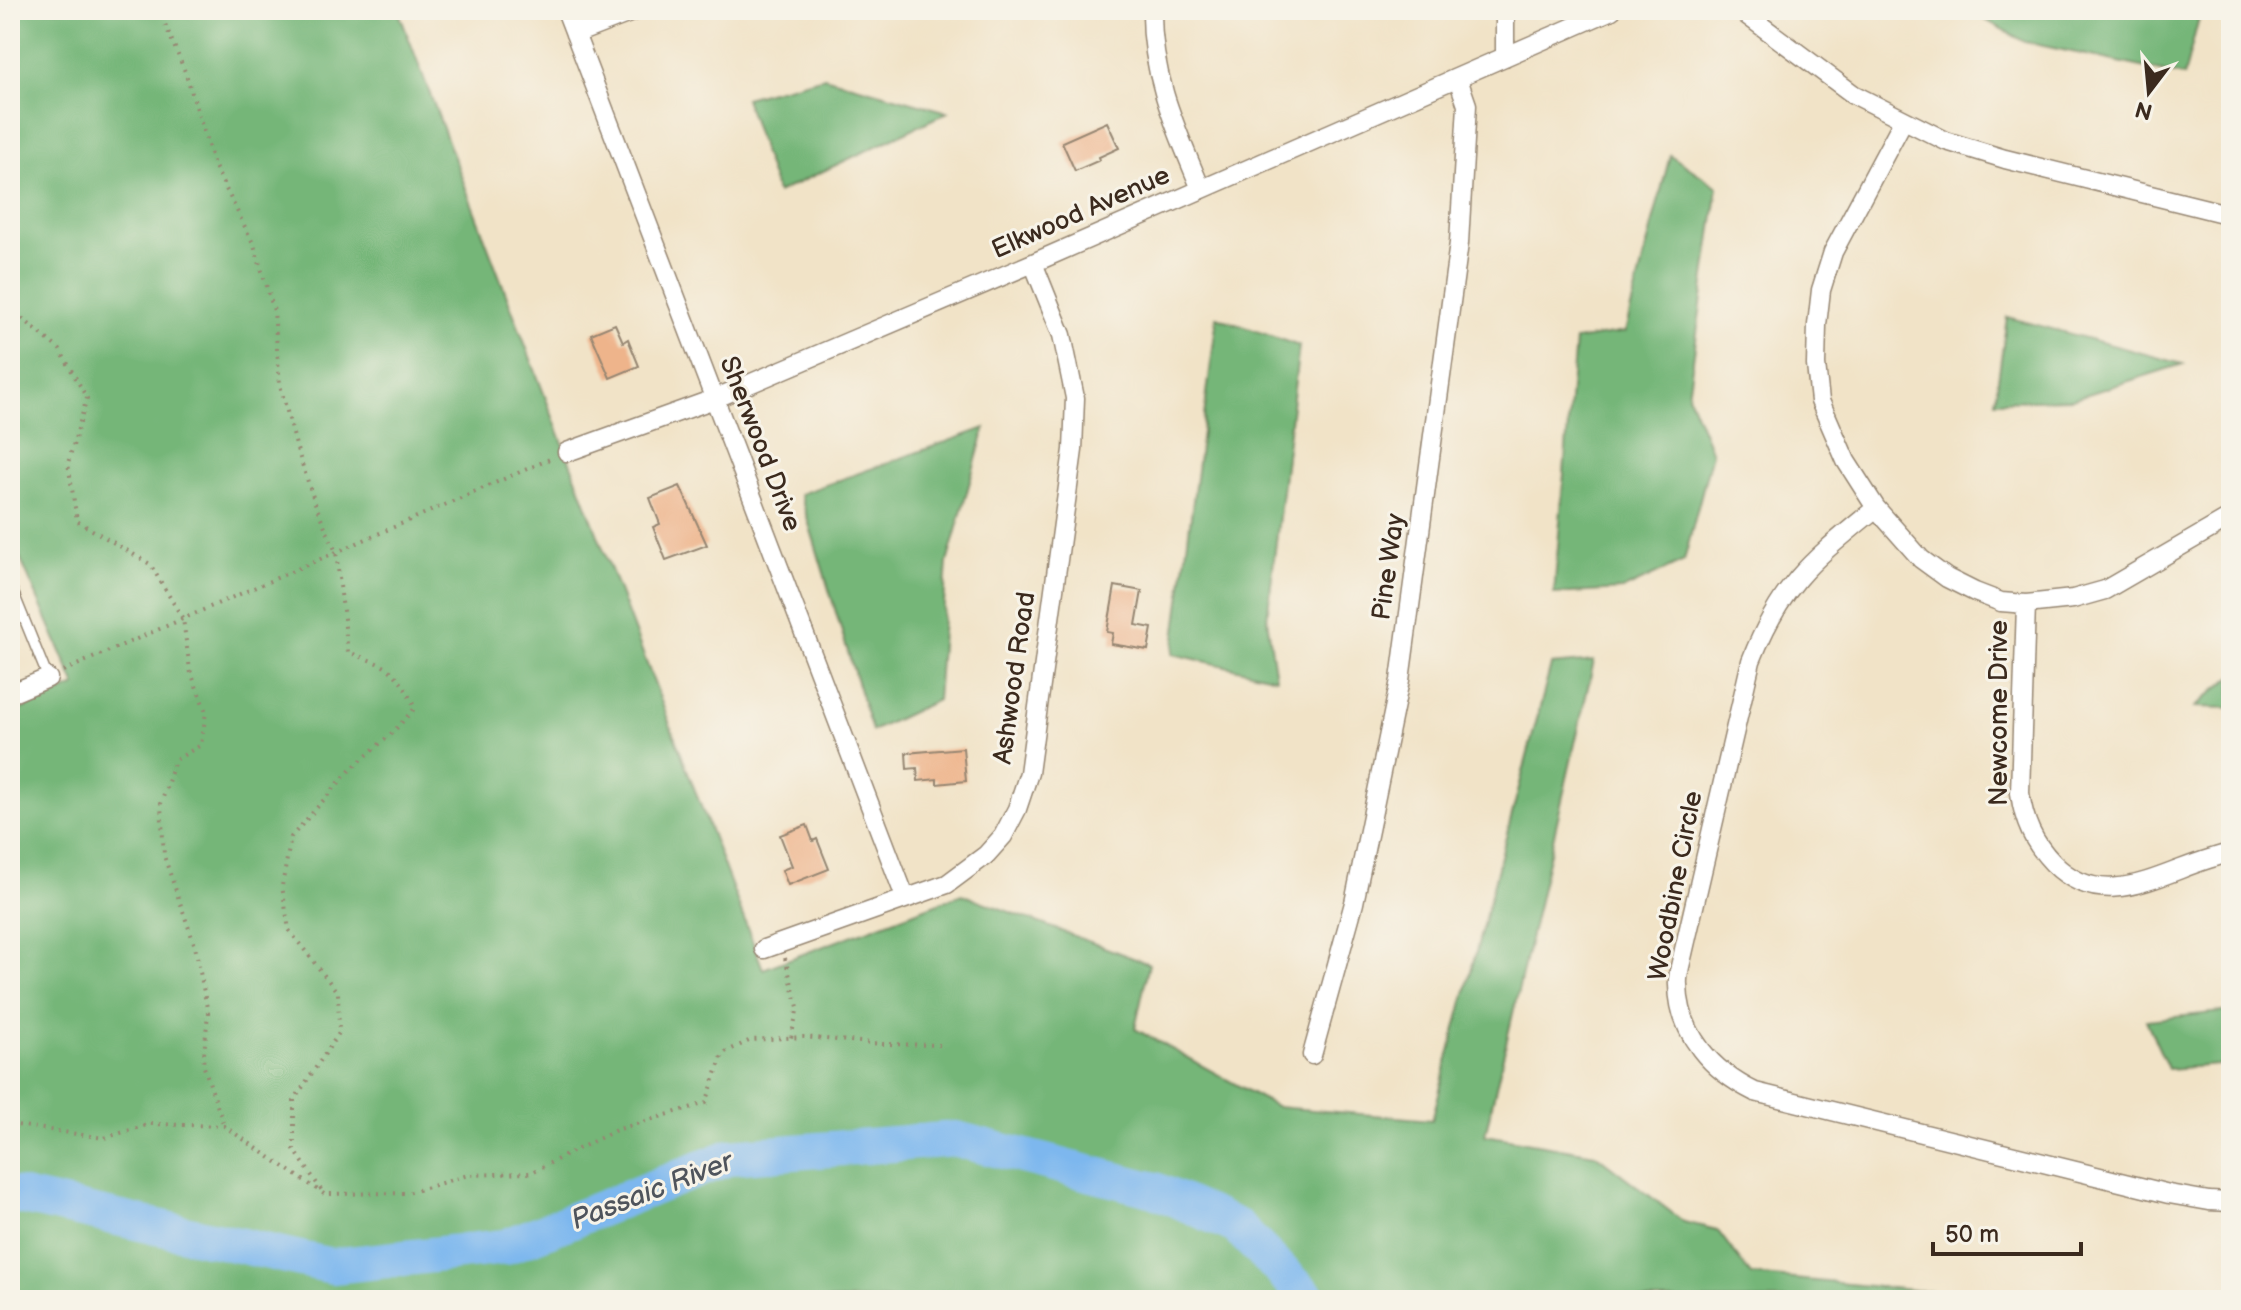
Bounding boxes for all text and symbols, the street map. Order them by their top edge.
north arrow [2109,52,2189,132]
text: N [2132,95,2156,125]
street label: Elkwood Avenue [987,160,1175,266]
street label: Sherwood Drive [712,352,808,536]
street label: Pine Way [1366,512,1412,622]
street label: Ashwood Road [988,590,1042,766]
street label: Newcome Drive [1984,620,2015,806]
street label: Woodbine Circle [1642,788,1710,984]
water label: Passaic River [567,1144,739,1237]
scale bar [1933,1206,2081,1256]
text: 50 m [1945,1220,1999,1249]

